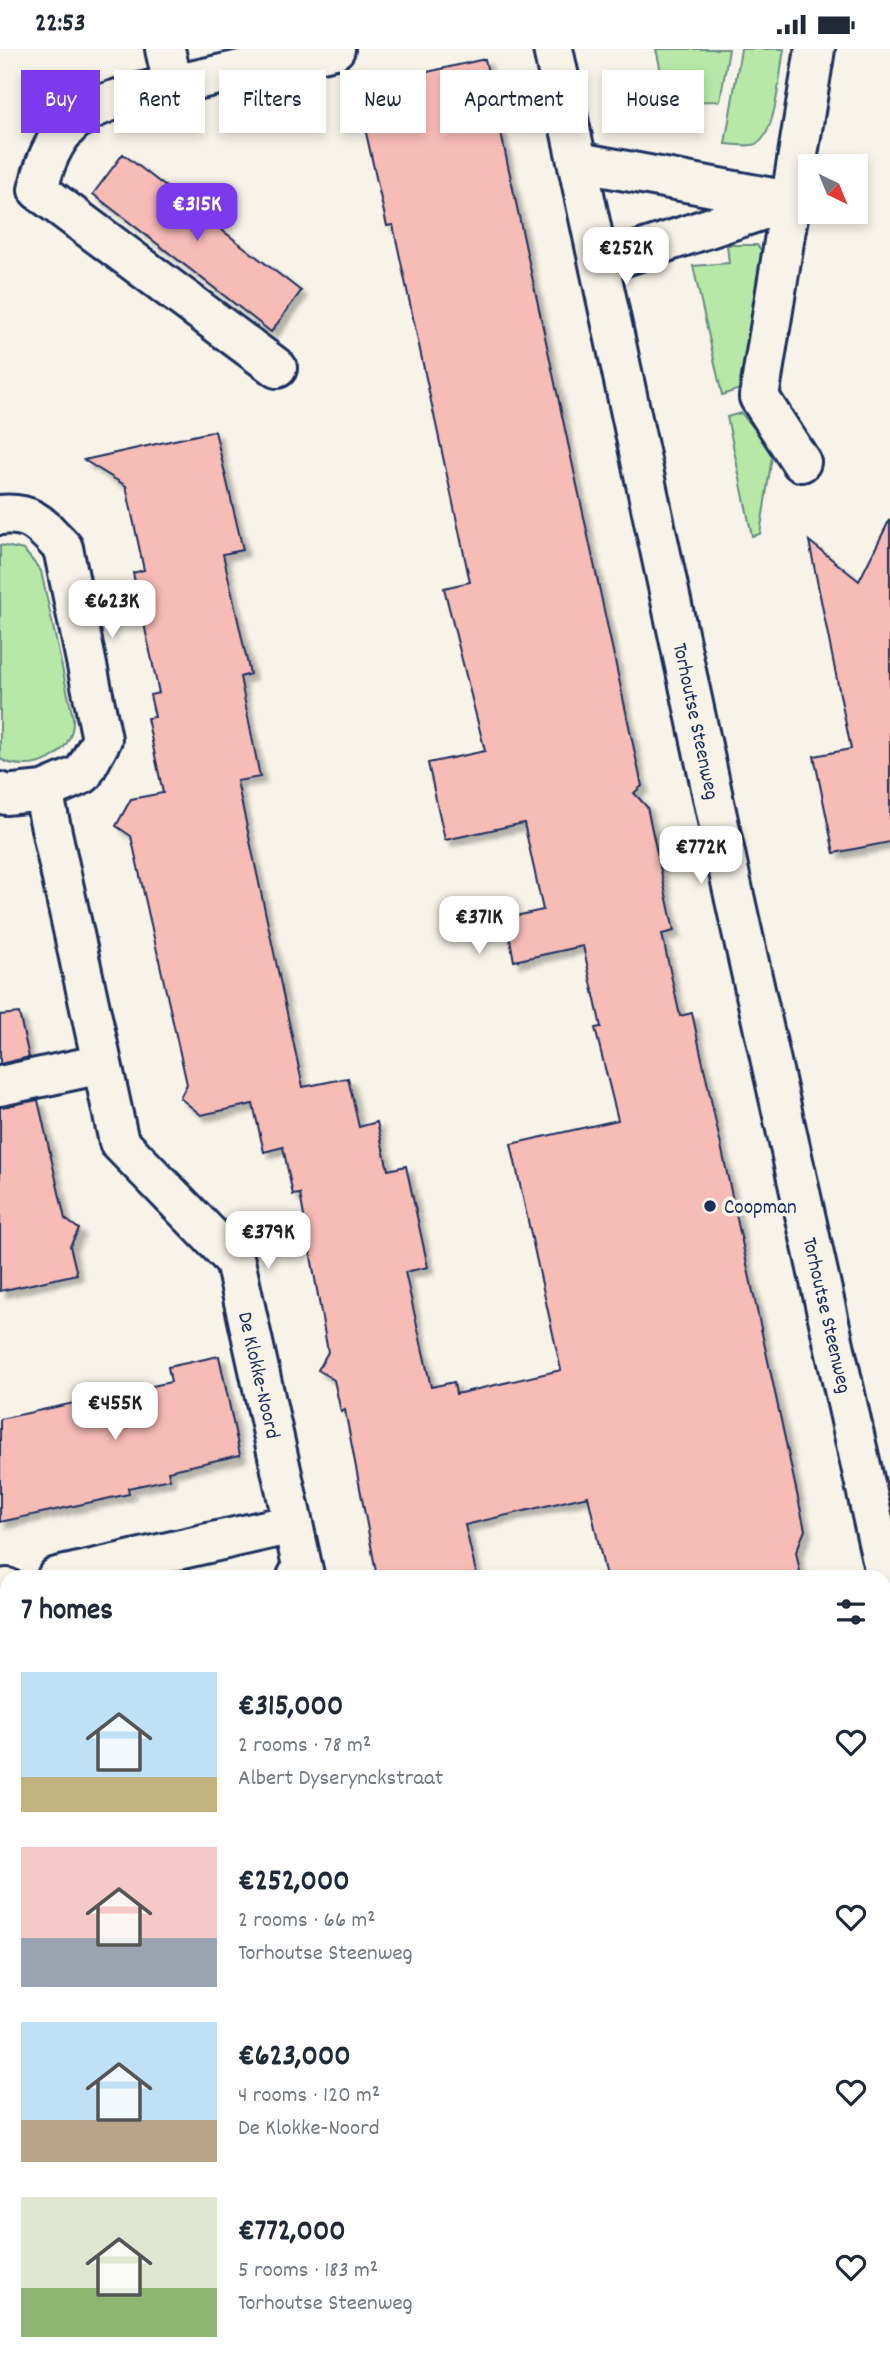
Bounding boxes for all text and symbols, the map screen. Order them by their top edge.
text: 22:53 [35,6,86,43]
chip: Buy [21,70,100,133]
chip: Rent [114,70,205,133]
chip: Filters [219,70,326,133]
chip: New [340,70,426,133]
chip: Apartment [440,70,588,133]
chip: House [602,70,704,133]
north arrow [798,154,868,224]
map controls [798,154,868,224]
pin: €315K [148,183,246,243]
text: €315K [172,189,222,222]
pin: €252K [577,227,675,287]
text: €252K [599,233,653,266]
pin: €623K [63,581,161,640]
text: €623K [85,586,140,619]
street label: Torhoutse Steenweg [663,641,725,803]
pin: €772K [652,827,750,886]
text: €772K [675,832,727,865]
pin: €371K [430,897,528,956]
text: €371K [455,902,503,935]
place label: Coopman [724,1194,797,1224]
marker: Coopman [702,1198,718,1214]
pin: €379K [219,1211,317,1271]
text: €379K [241,1217,295,1250]
street label: Torhoutse Steenweg [793,1235,858,1397]
street label: De Klokke-Noord [228,1309,286,1442]
pin: €455K [66,1383,164,1442]
text: €455K [88,1388,142,1421]
text: 7 homes [21,1591,113,1634]
icon: filters [832,1593,870,1631]
text: €315,000 [238,1687,343,1730]
icon: home [77,1700,161,1784]
icon: heart [832,1723,870,1761]
text: 2 rooms · 78 m² [238,1730,371,1763]
text: Albert Dyserynckstraat [238,1763,443,1796]
text: €252,000 [238,1862,350,1905]
icon: home [77,1875,161,1959]
icon: heart [832,1898,870,1936]
text: 2 rooms · 66 m² [238,1905,376,1938]
text: Torhoutse Steenweg [238,1938,413,1971]
text: €623,000 [238,2037,351,2080]
icon: home [77,2050,161,2134]
icon: heart [832,2073,870,2111]
text: 4 rooms · 120 m² [238,2080,380,2113]
text: De Klokke-Noord [238,2113,380,2146]
text: €772,000 [238,2212,346,2255]
icon: home [77,2225,161,2309]
icon: heart [832,2248,870,2286]
text: 5 rooms · 183 m² [238,2255,378,2288]
text: Torhoutse Steenweg [238,2288,413,2321]

